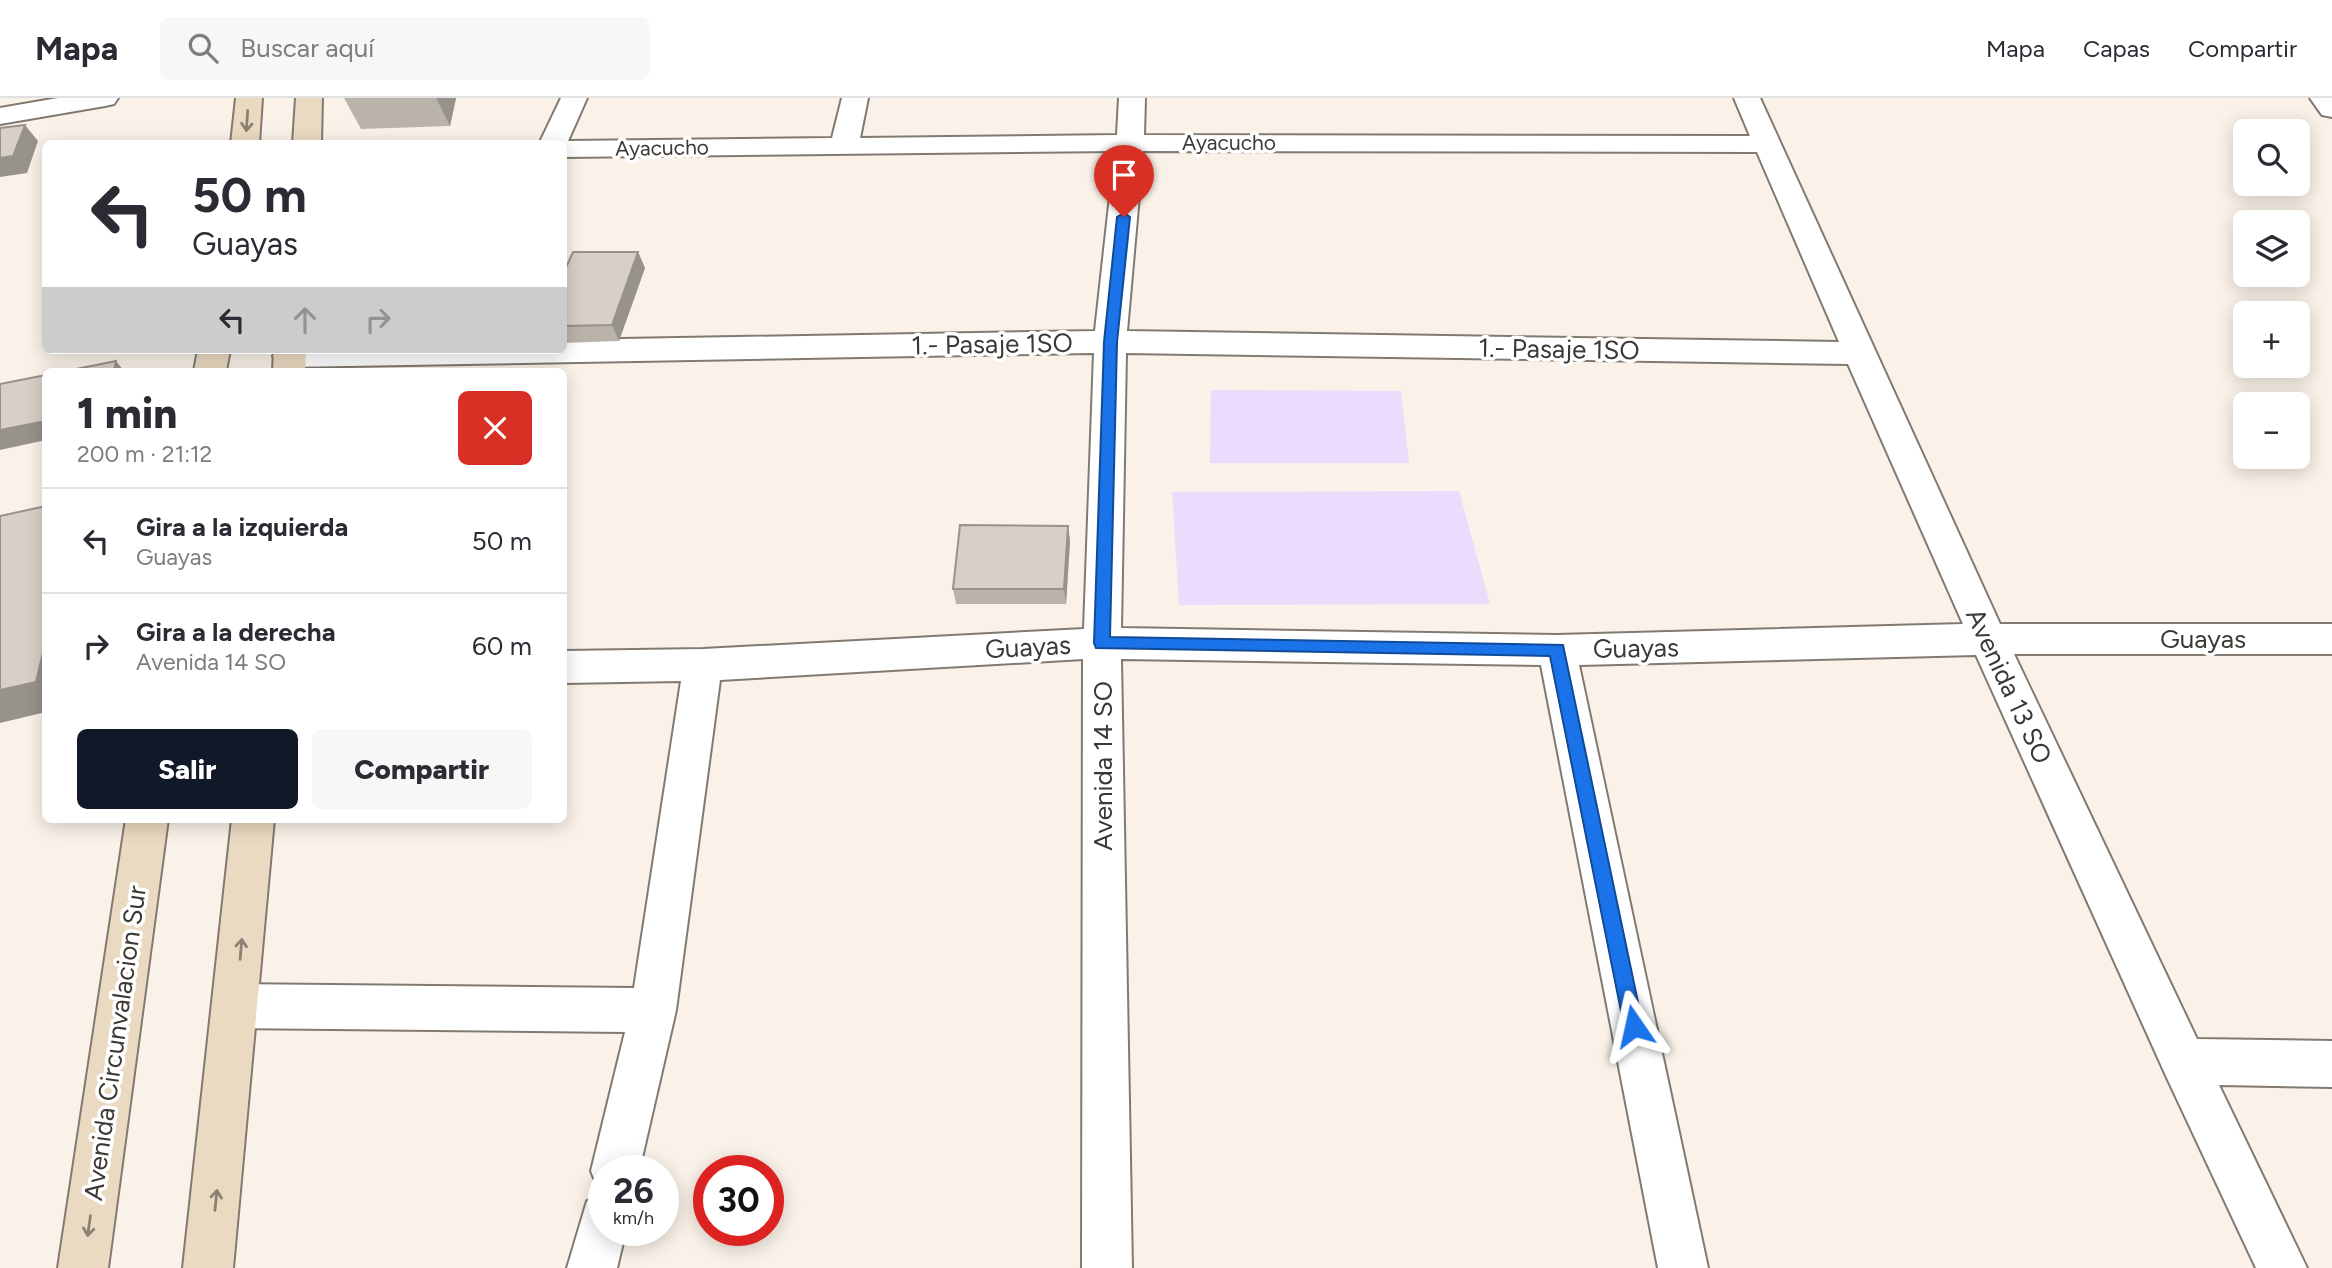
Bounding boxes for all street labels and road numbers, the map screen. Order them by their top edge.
street label: Ayacucho [1182,130,1276,155]
street label: Ayacucho [615,134,709,161]
street label: 1.- Pasaje 1SO [911,327,1073,361]
street label: 1.- Pasaje 1SO [1478,332,1640,366]
street label: Avenida 13 SO [1959,603,2059,769]
street label: Guayas [2160,623,2246,655]
street label: Guayas [984,629,1072,665]
street label: Guayas [1593,631,1679,665]
street label: Avenida 14 SO [1087,681,1119,851]
street label: Avenida Circunvalacion Sur [77,883,153,1202]

